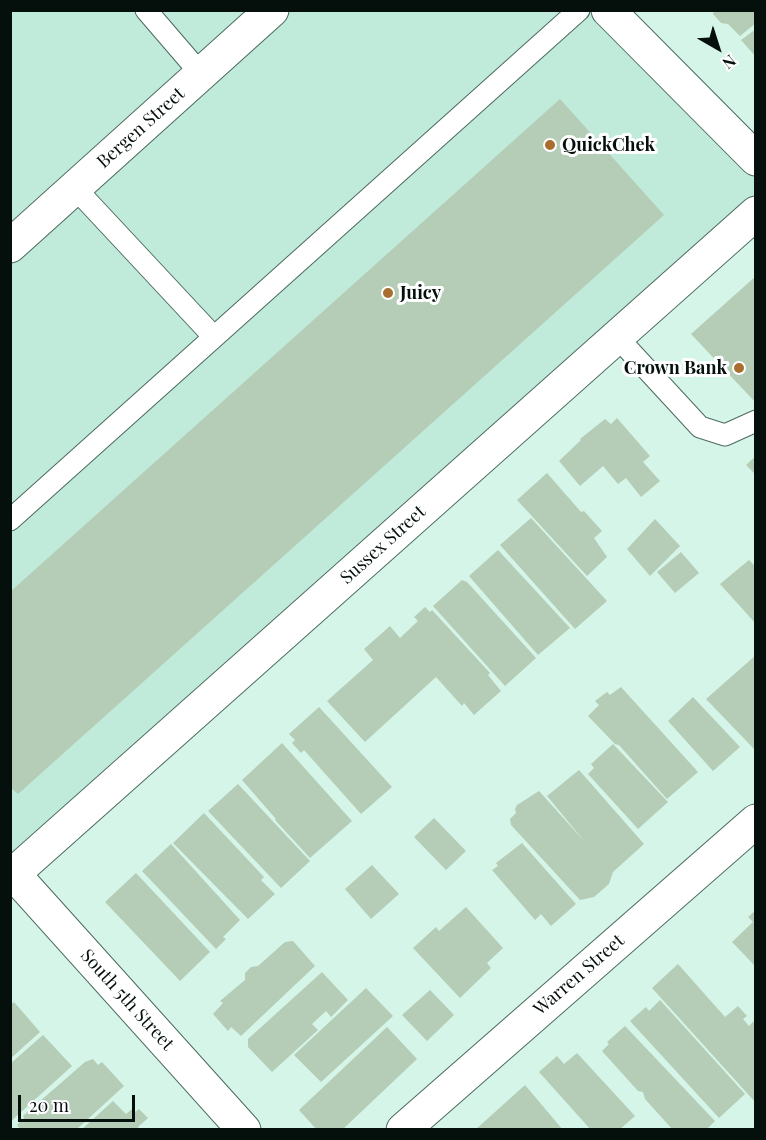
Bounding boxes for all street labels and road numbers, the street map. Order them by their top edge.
street label: Bergen Street [93,83,189,173]
street label: Sussex Street [336,501,430,589]
street label: Warren Street [529,930,629,1020]
street label: South 5th Street [76,945,178,1055]

